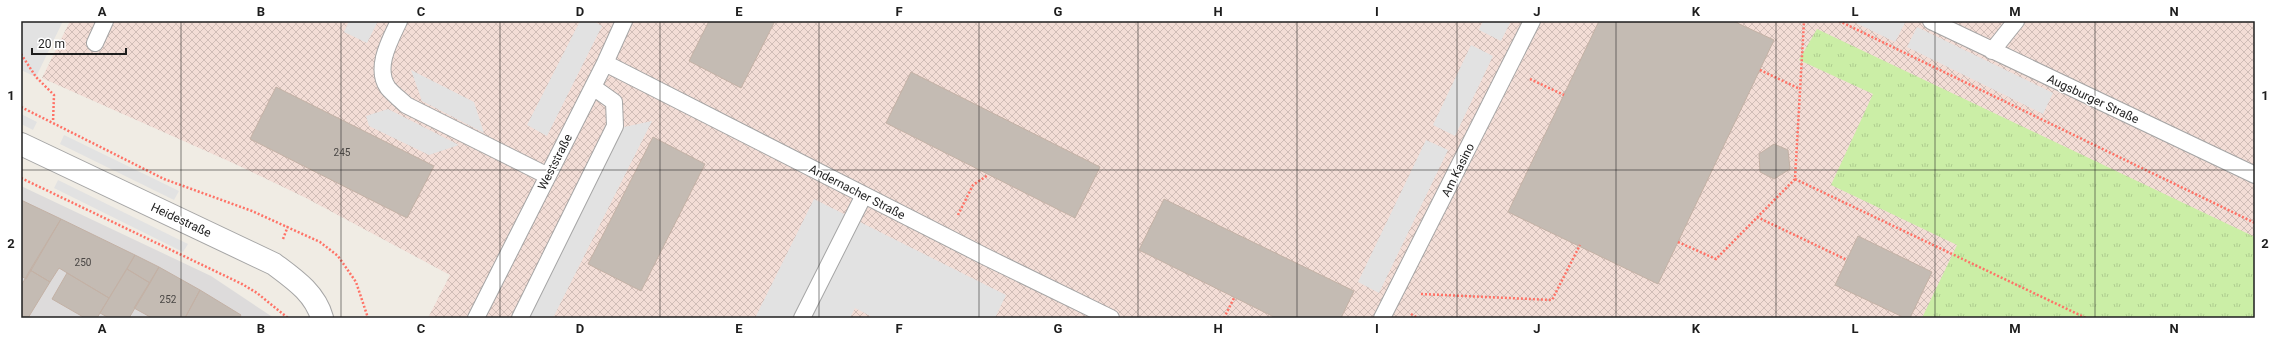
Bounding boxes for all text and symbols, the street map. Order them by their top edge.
text: A [98,4,107,19]
text: B [257,4,265,19]
text: C [417,4,426,19]
text: D [576,4,584,19]
text: E [735,4,743,19]
text: F [895,4,903,19]
text: G [1054,4,1063,19]
text: H [1213,4,1223,19]
text: I [1375,4,1379,19]
text: J [1533,4,1541,19]
text: K [1692,4,1701,19]
text: L [1851,4,1859,19]
text: M [2009,4,2021,19]
text: N [2169,4,2179,19]
scale bar [32,30,126,56]
text: 20 m [38,37,65,51]
street label: Augsburger Straße [2045,72,2141,126]
text: 1 [7,88,15,103]
text: 1 [2261,88,2269,103]
street label: Weststraße [535,132,575,192]
street label: Am Kasino [1439,141,1477,199]
house number: 245 [334,147,351,158]
street label: Andernacher Straße [807,162,907,222]
street label: Heidestraße [149,200,213,240]
text: 2 [7,236,15,251]
text: 2 [2261,236,2269,251]
house number: 250 [75,257,92,268]
house number: 252 [160,294,177,305]
text: A [98,321,107,336]
text: B [257,321,265,336]
text: C [417,321,426,336]
text: D [576,321,584,336]
text: E [735,321,743,336]
text: F [895,321,903,336]
text: G [1054,321,1063,336]
text: H [1213,321,1223,336]
text: I [1375,321,1379,336]
text: J [1533,321,1541,336]
text: K [1692,321,1701,336]
text: L [1851,321,1859,336]
text: M [2009,321,2021,336]
text: N [2169,321,2179,336]

